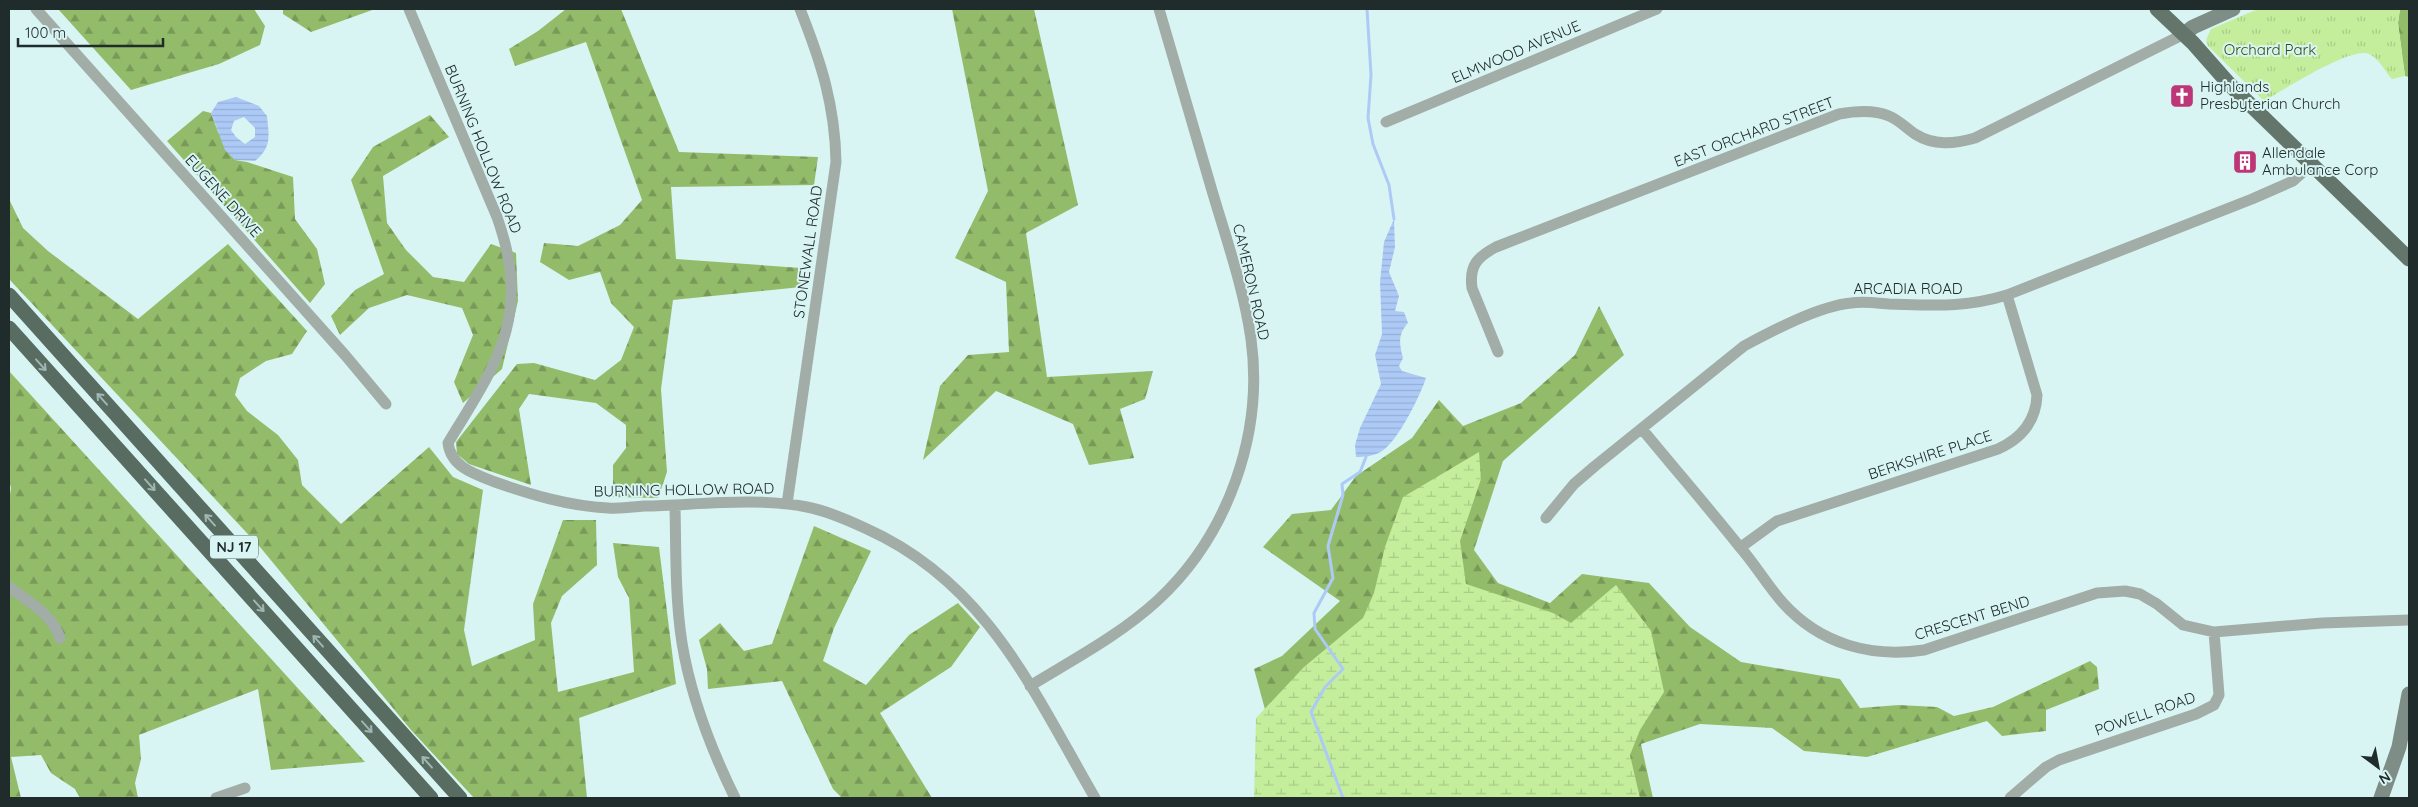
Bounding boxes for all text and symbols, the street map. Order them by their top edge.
scale bar [18,15,162,47]
street label: ELMWOOD AVENUE [1449,16,1583,87]
text: 100 m [25,23,66,42]
park label: Orchard Park [2224,40,2316,59]
street label: BURNING HOLLOW ROAD [441,62,526,236]
place label: Highlands Presbyterian Church [2200,77,2340,113]
church icon: Highlands Presbyterian Church [2169,83,2195,109]
street label: EAST ORCHARD STREET [1671,92,1837,171]
place label: Allendale Ambulance Corp [2262,143,2378,179]
building icon: Allendale Ambulance Corp [2232,149,2258,175]
street label: EUGENE DRIVE [181,150,265,241]
street label: STONEWALL ROAD [789,184,826,320]
street label: CAMERON ROAD [1229,222,1274,342]
street label: ARCADIA ROAD [1853,279,1963,298]
one-way arrow [36,358,47,371]
one-way arrow [96,393,107,406]
street label: BERKSHIRE PLACE [1866,426,1994,483]
street label: BURNING HOLLOW ROAD [594,478,775,501]
one-way arrow [144,479,156,492]
one-way arrow [204,514,216,527]
road number: NJ 17 [210,536,258,558]
street label: CRESCENT BEND [1912,591,2032,644]
one-way arrow [253,600,265,613]
one-way arrow [313,635,324,648]
street label: POWELL ROAD [2092,687,2198,740]
one-way arrow [361,721,373,734]
north arrow [2353,742,2403,792]
one-way arrow [421,755,433,768]
text: N [2376,768,2394,788]

